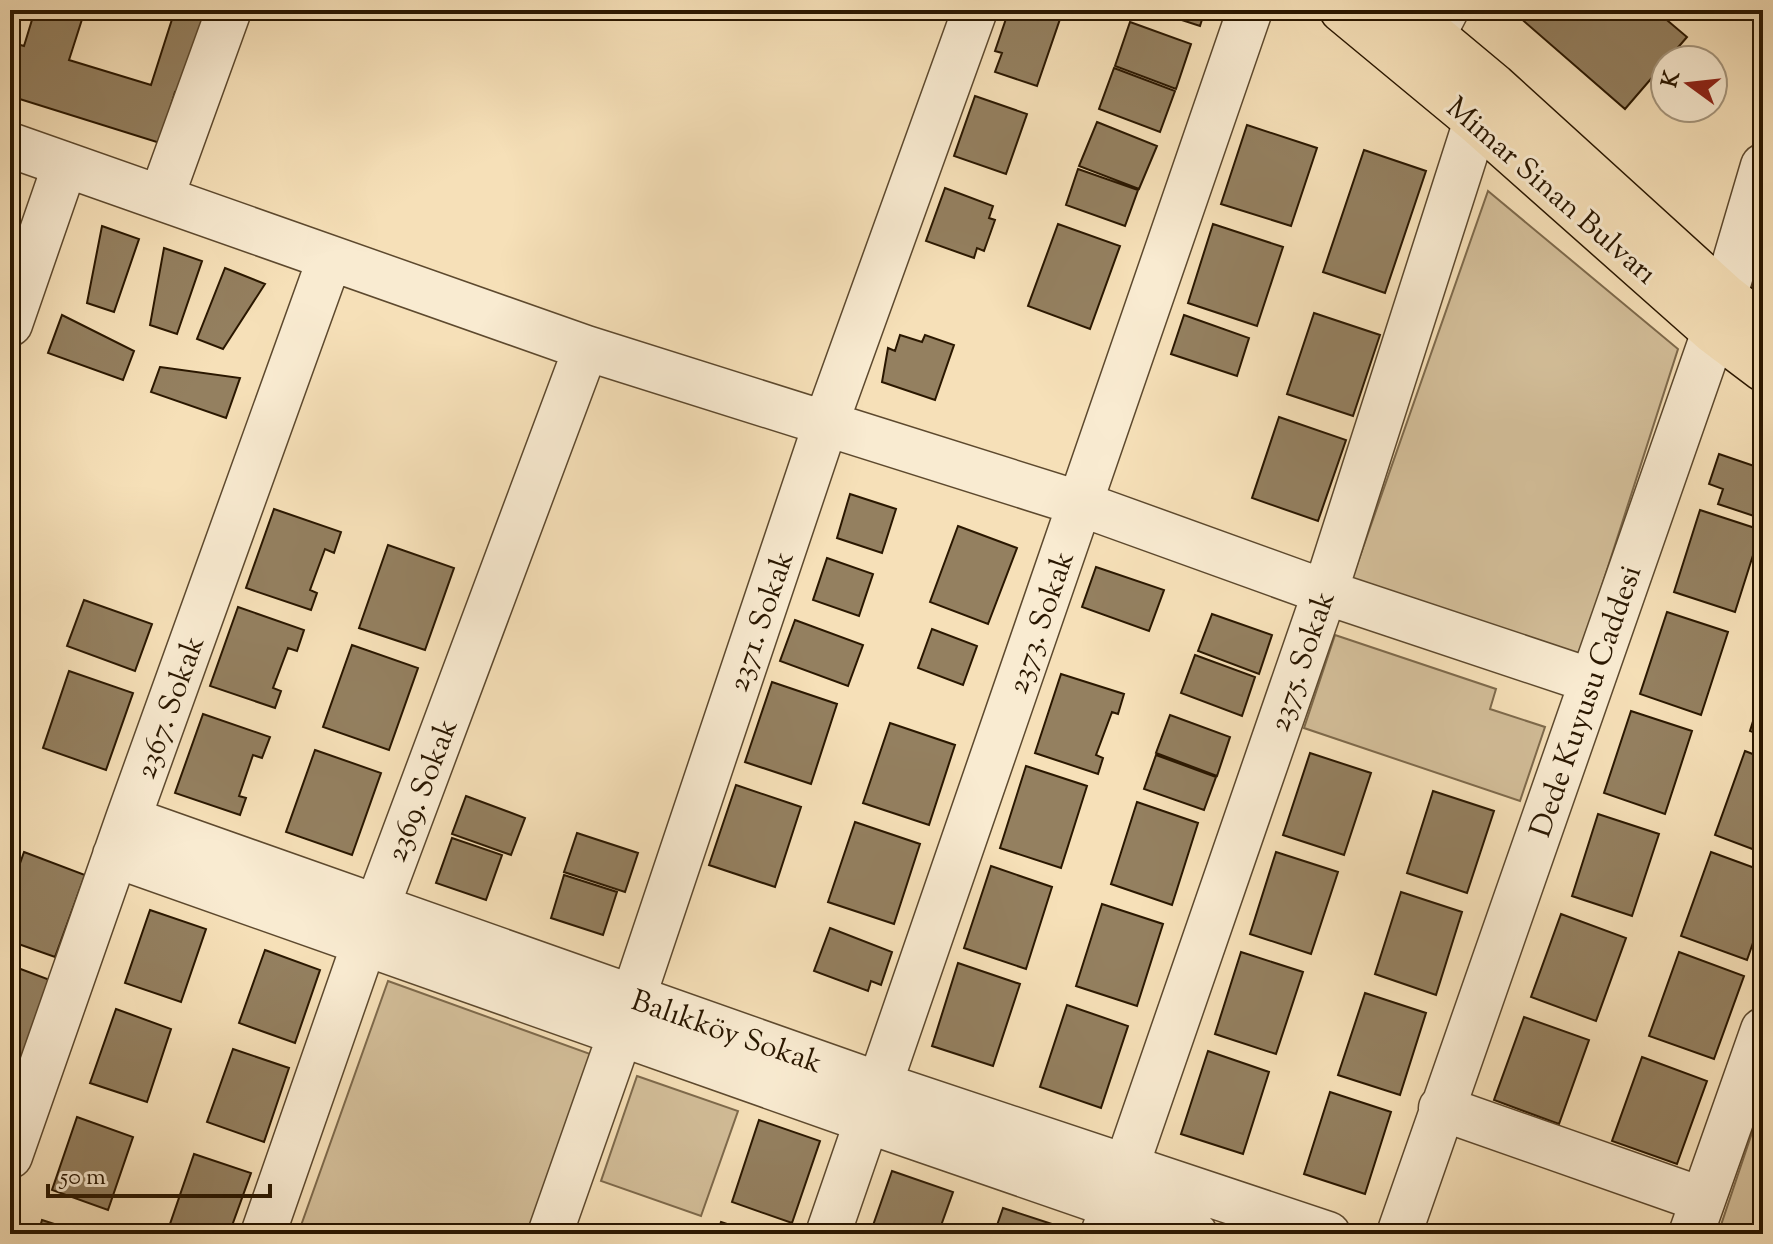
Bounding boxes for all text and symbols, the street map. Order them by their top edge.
north arrow [1649,44,1729,124]
text: K [1655,68,1690,91]
street label: Mimar Sinan Bulvarı [1435,88,1665,296]
street label: 2371. Sokak [718,546,806,698]
street label: 2373. Sokak [998,546,1087,700]
street label: Dede Kuyusu Caddesi [1521,560,1654,844]
street label: 2375. Sokak [1259,586,1347,738]
street label: 2367. Sokak [126,630,217,785]
street label: 2369. Sokak [376,713,470,869]
street label: Balıkköy Sokak [625,981,827,1086]
scale bar [48,1148,270,1198]
text: 50 m [58,1161,106,1195]

